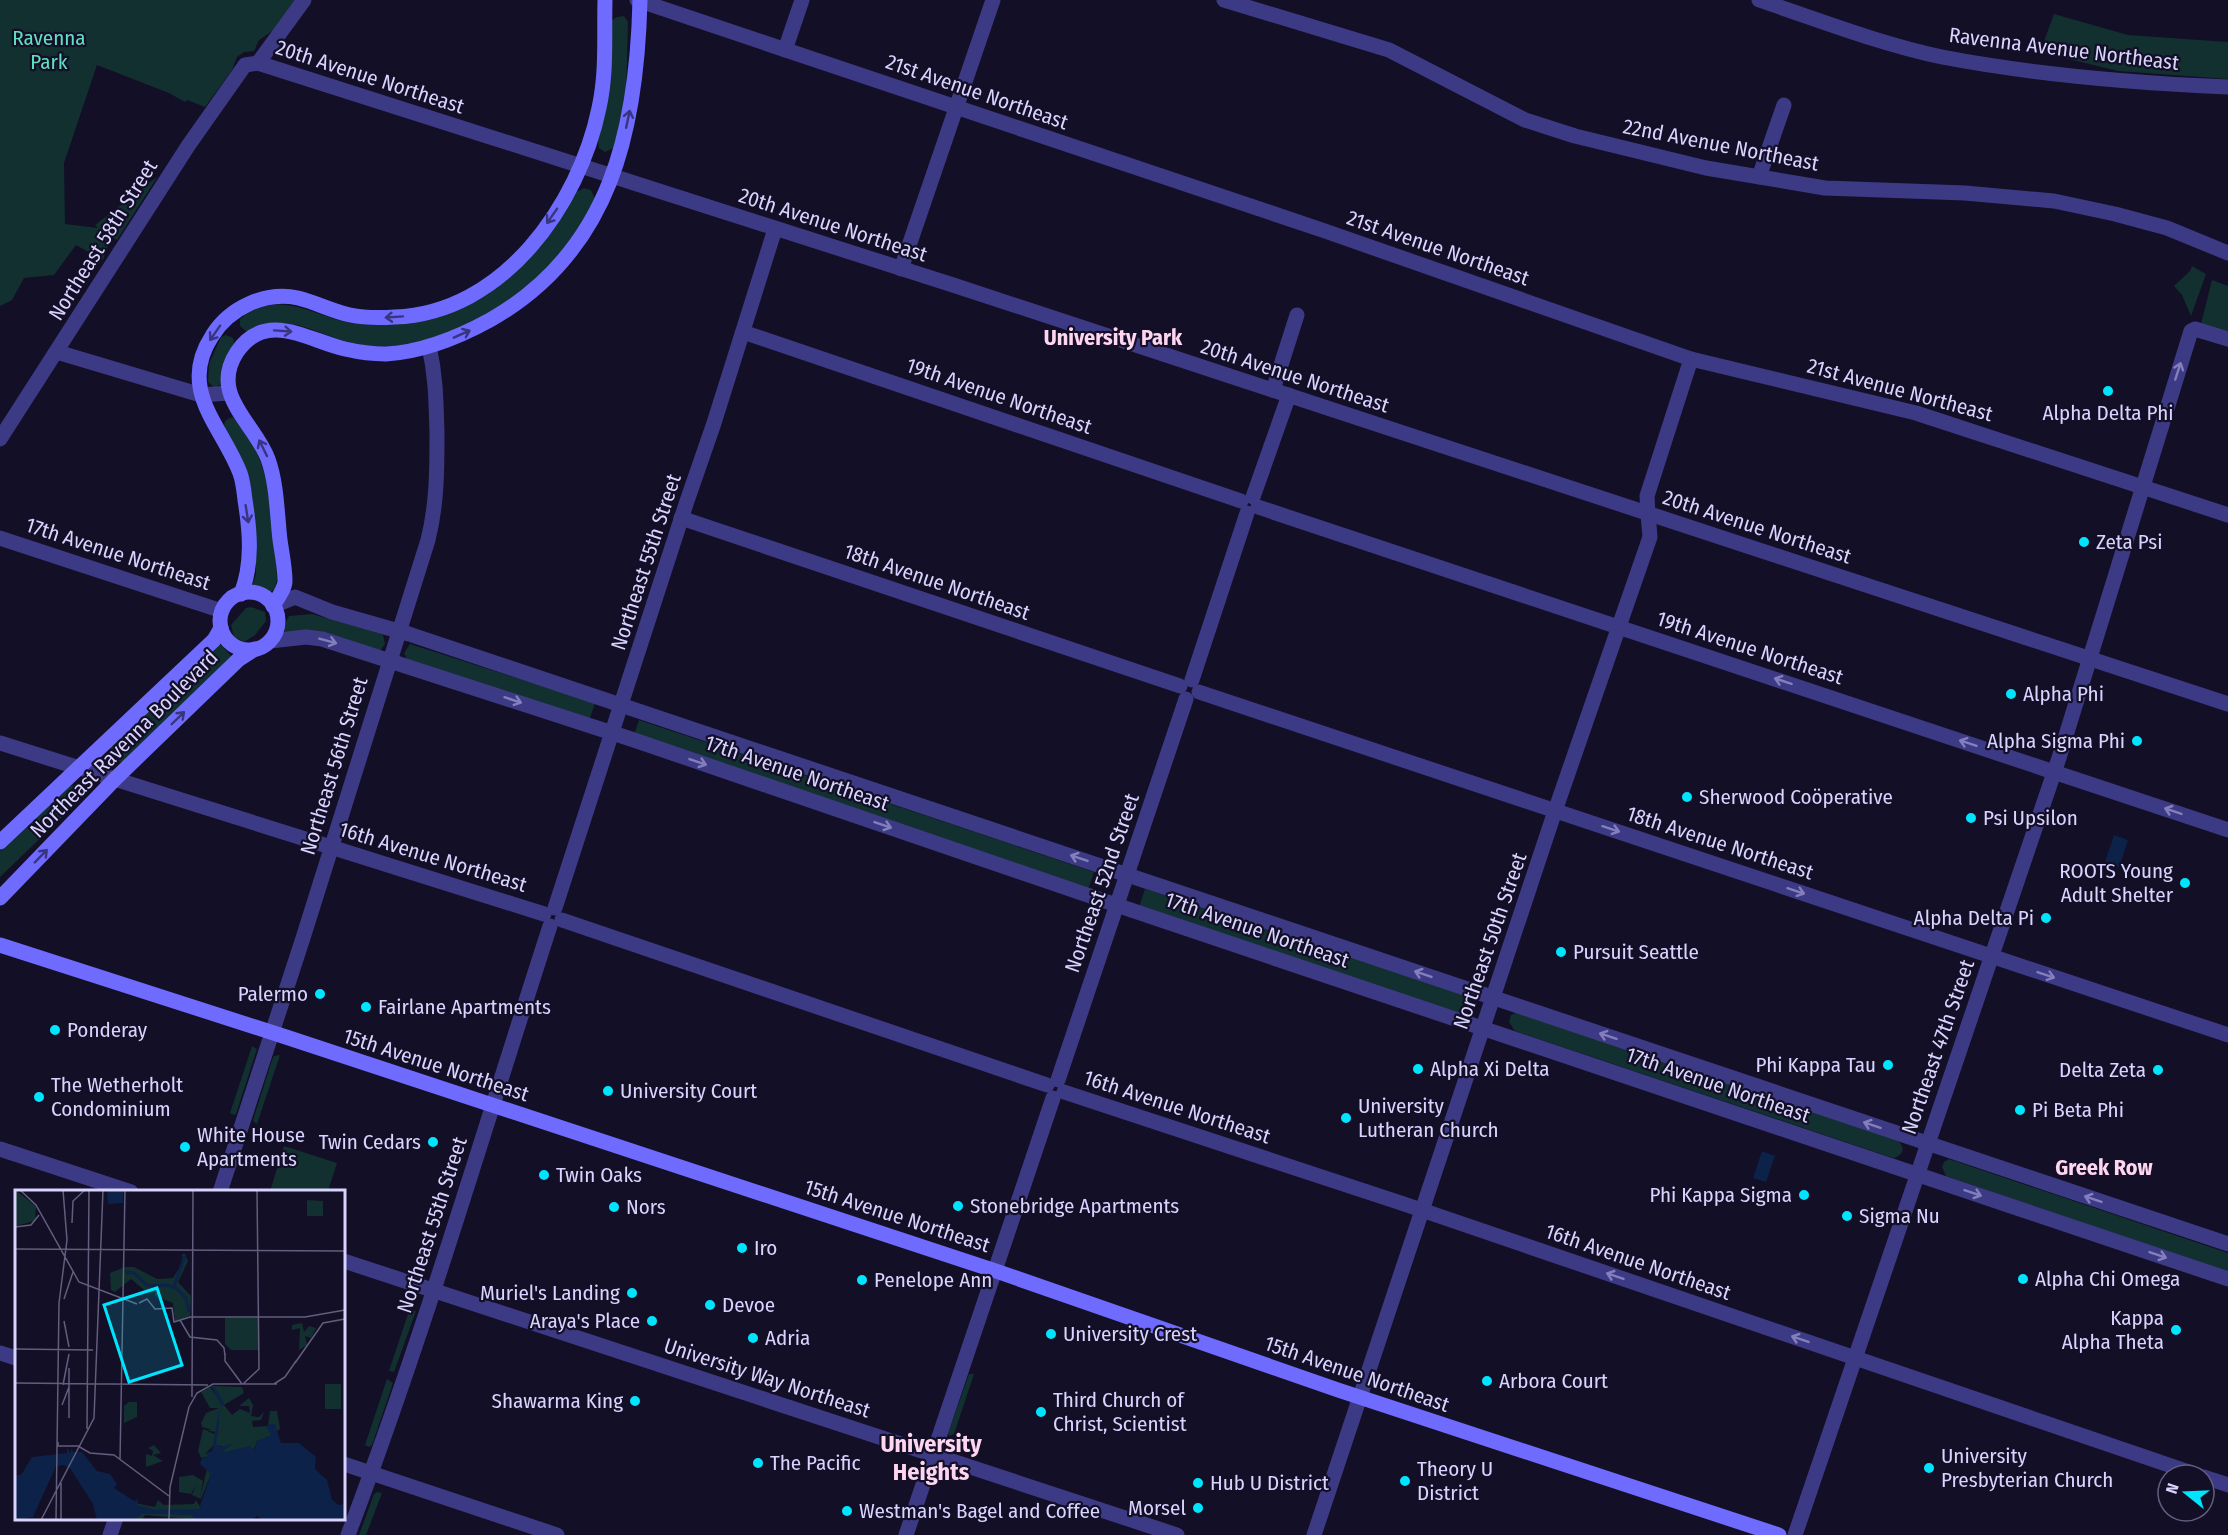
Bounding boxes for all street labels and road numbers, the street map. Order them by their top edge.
street label: Ravenna Avenue Northeast [1948,22,2181,76]
street label: 20th Avenue Northeast [273,34,467,120]
street label: 21st Avenue Northeast [882,49,1072,135]
street label: 22nd Avenue Northeast [1621,113,1821,177]
street label: Northeast 58th Street [43,155,163,325]
street label: 20th Avenue Northeast [736,182,930,268]
street label: 21st Avenue Northeast [1343,205,1533,291]
street label: 20th Avenue Northeast [1198,333,1392,419]
street label: 19th Avenue Northeast [903,352,1095,440]
street label: 21st Avenue Northeast [1804,353,1996,427]
street label: Northeast 55th Street [605,471,687,653]
street label: 20th Avenue Northeast [1660,484,1854,570]
street label: 17th Avenue Northeast [22,512,214,596]
street label: 18th Avenue Northeast [841,538,1033,626]
street label: 19th Avenue Northeast [1653,606,1847,690]
street label: Northeast Ravenna Boulevard [25,645,223,843]
street label: Northeast 56th Street [295,674,373,858]
street label: 17th Avenue Northeast [702,729,893,817]
street label: Northeast 52nd Street [1059,790,1145,976]
street label: 18th Avenue Northeast [1623,801,1817,886]
street label: 16th Avenue Northeast [336,816,530,898]
street label: Northeast 50th Street [1448,849,1532,1033]
street label: 17th Avenue Northeast [1162,886,1353,974]
street label: Northeast 47th Street [1896,956,1980,1138]
street label: 15th Avenue Northeast [340,1023,532,1107]
street label: 17th Avenue Northeast [1623,1041,1814,1129]
street label: 16th Avenue Northeast [1080,1065,1274,1149]
street label: Northeast 55th Street [391,1134,473,1316]
street label: 15th Avenue Northeast [801,1174,993,1258]
street label: 16th Avenue Northeast [1542,1218,1734,1306]
street label: 15th Avenue Northeast [1261,1330,1453,1418]
street label: University Way Northeast [661,1332,874,1424]

